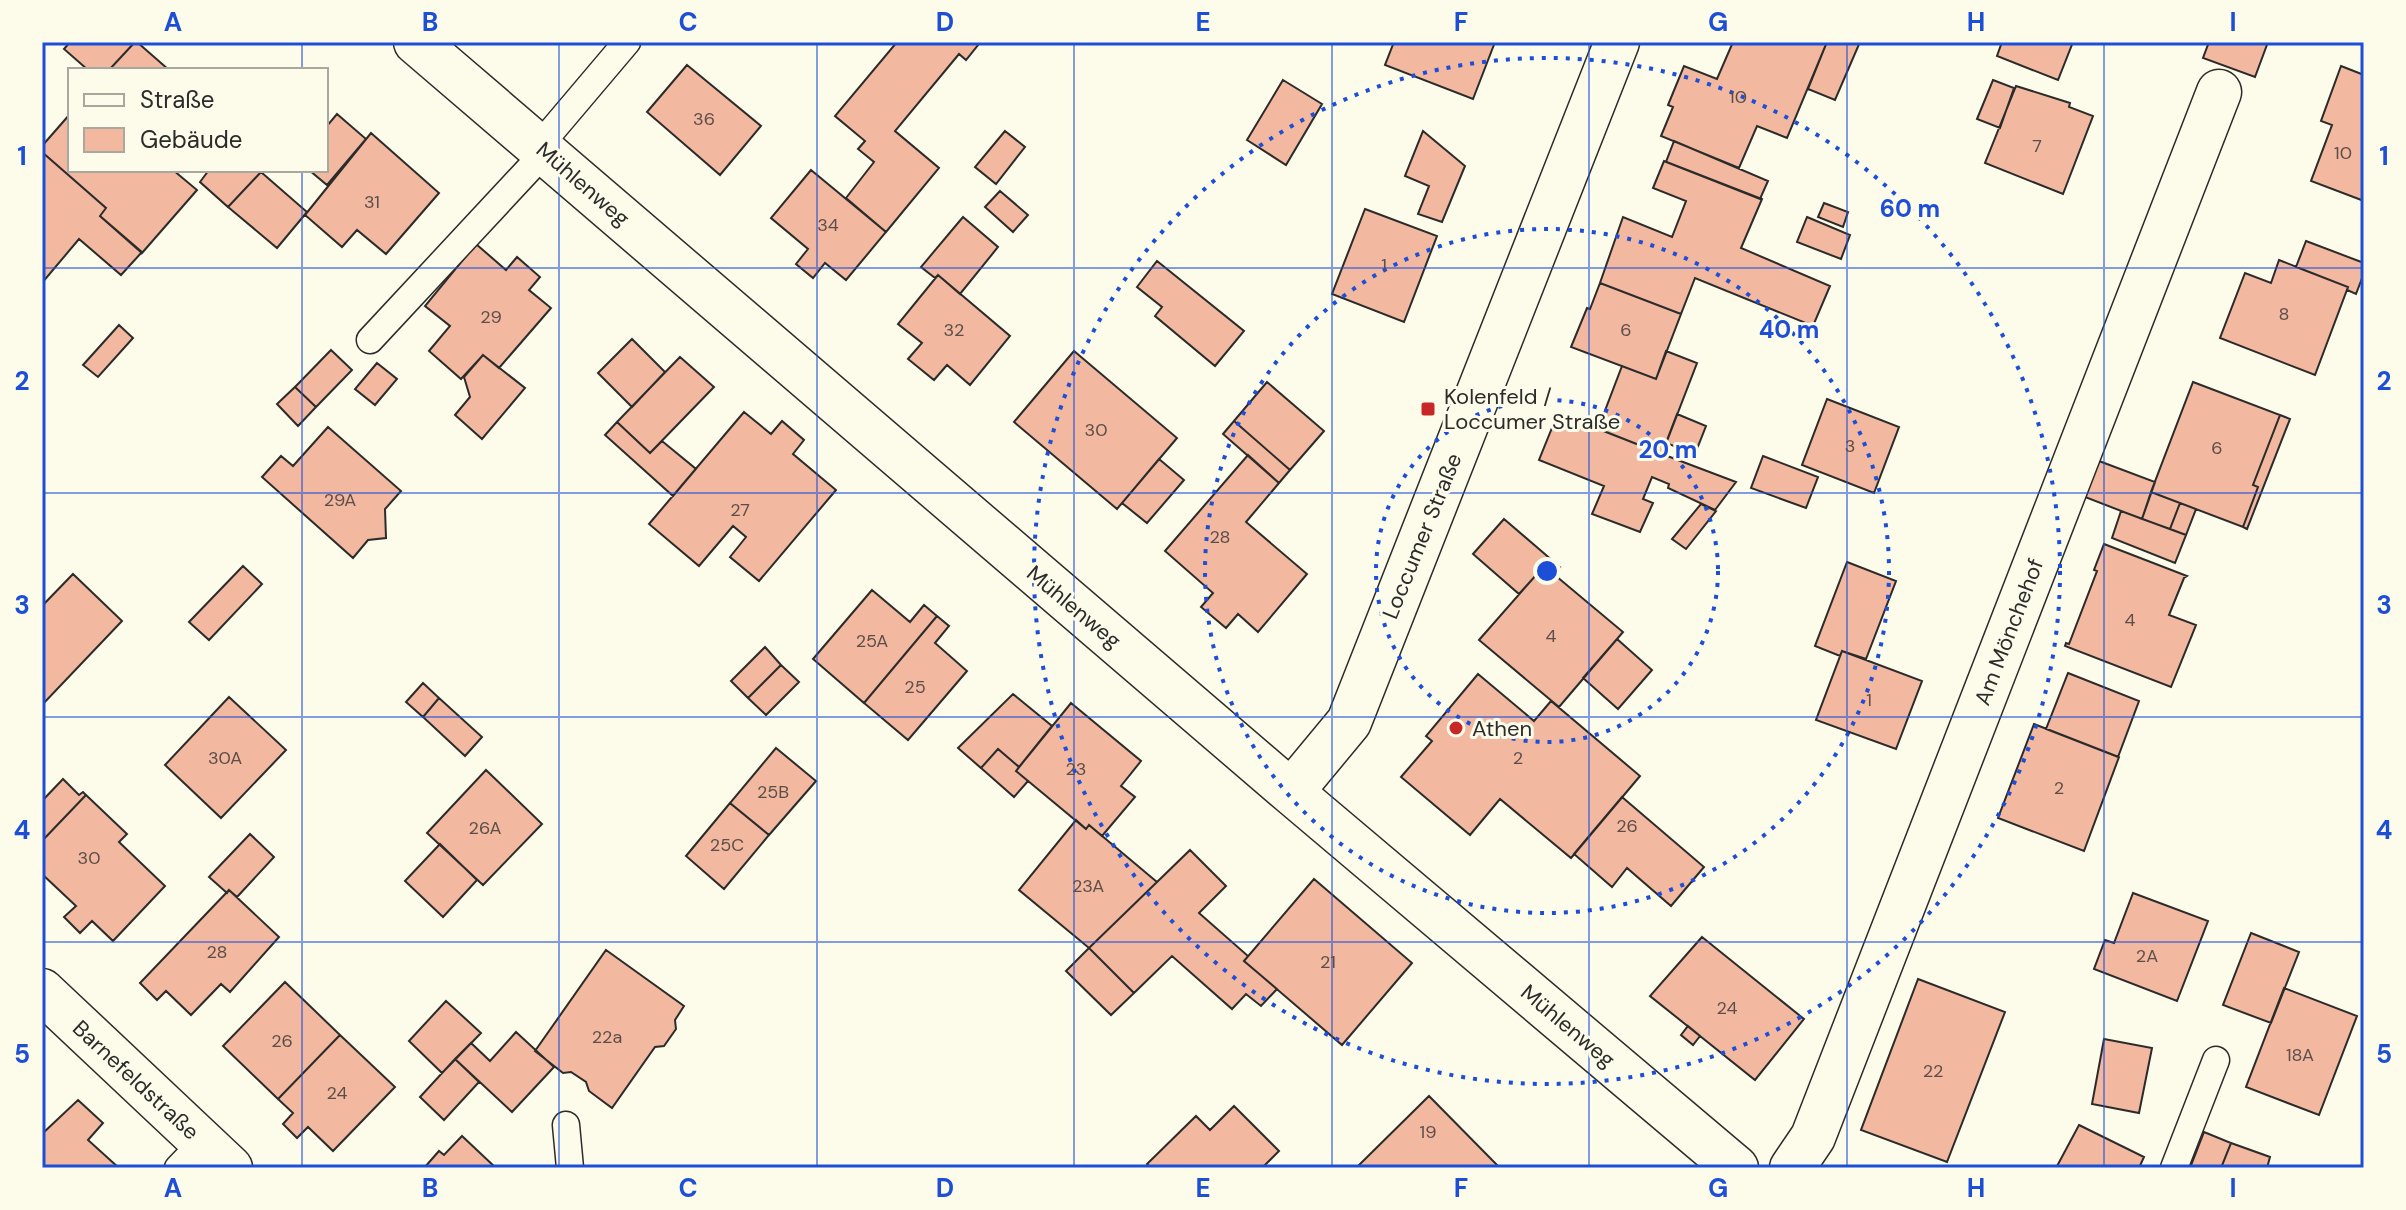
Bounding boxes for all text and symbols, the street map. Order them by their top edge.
text: A [164,5,182,39]
text: B [422,5,438,39]
text: C [678,5,698,39]
text: D [936,5,954,39]
text: E [1195,5,1211,39]
text: F [1454,5,1468,39]
text: G [1708,5,1728,39]
text: H [1967,5,1985,39]
text: I [2229,5,2237,39]
legend [68,68,328,172]
text: Straße [140,84,214,115]
house number: 10 [1729,85,1747,109]
house number: 36 [693,107,715,131]
text: Gebäude [140,124,242,155]
house number: 7 [2032,134,2042,158]
street label: Mühlenweg [530,135,636,233]
text: 1 [17,139,27,173]
text: 1 [2379,139,2389,173]
house number: 10 [2334,141,2352,165]
house number: 31 [364,190,380,214]
text: 60 m [1880,193,1940,224]
house number: 34 [817,213,839,237]
house number: 1 [1381,253,1387,277]
house number: 8 [2279,302,2289,326]
house number: 29 [480,305,502,329]
text: 40 m [1759,314,1819,345]
house number: 32 [943,318,965,342]
house number: 6 [1620,318,1632,342]
text: 2 [14,364,30,398]
text: 2 [2376,364,2392,398]
place label: Kolenfeld / Loccumer Straße [1444,382,1620,436]
marker: Kolenfeld / Loccumer Straße [1419,400,1437,418]
house number: 30 [1085,418,1107,442]
text: 20 m [1639,434,1697,465]
house number: 3 [1845,434,1855,458]
house number: 6 [2211,436,2223,460]
street label: Loccumer Straße [1376,449,1468,623]
house number: 29A [324,488,356,512]
house number: 27 [730,498,750,522]
house number: 28 [1209,525,1231,549]
street label: Am Mönchehof [1968,554,2050,710]
centre of rings [1533,557,1561,585]
street label: Mühlenweg [1021,559,1127,655]
text: 3 [14,588,30,622]
text: 3 [2376,588,2392,622]
house number: 4 [2125,608,2136,632]
house number: 4 [1546,624,1557,648]
house number: 25A [856,629,888,653]
house number: 25 [904,675,926,699]
house number: 1 [1866,688,1872,712]
place label: Athen [1472,714,1532,743]
marker: Athen [1447,719,1465,737]
house number: 30A [208,746,242,770]
house number: 2 [1513,746,1523,770]
house number: 23 [1065,757,1087,781]
house number: 2 [2054,776,2064,800]
house number: 25B [757,780,789,804]
text: 4 [14,813,30,847]
text: 4 [2376,813,2392,847]
house number: 26 [1616,814,1638,838]
house number: 26A [469,816,502,840]
house number: 25C [710,833,744,857]
house number: 30 [78,846,100,870]
house number: 23A [1072,874,1104,898]
house number: 28 [206,940,228,964]
house number: 2A [2136,944,2158,968]
house number: 21 [1320,950,1336,974]
street label: Mühlenweg [1515,978,1621,1074]
house number: 24 [1717,996,1738,1020]
street label: Barnefeldstraße [67,1014,205,1146]
house number: 22a [592,1025,622,1049]
house number: 26 [271,1029,293,1053]
text: 5 [14,1037,30,1071]
text: 5 [2376,1037,2392,1071]
house number: 18A [2286,1043,2314,1067]
house number: 22 [1923,1059,1943,1083]
house number: 24 [327,1081,348,1105]
house number: 19 [1420,1120,1436,1144]
text: A [164,1171,182,1205]
text: B [422,1171,438,1205]
text: C [678,1171,698,1205]
text: D [936,1171,954,1205]
text: E [1195,1171,1211,1205]
text: F [1454,1171,1468,1205]
text: G [1708,1171,1728,1205]
text: H [1967,1171,1985,1205]
text: I [2229,1171,2237,1205]

